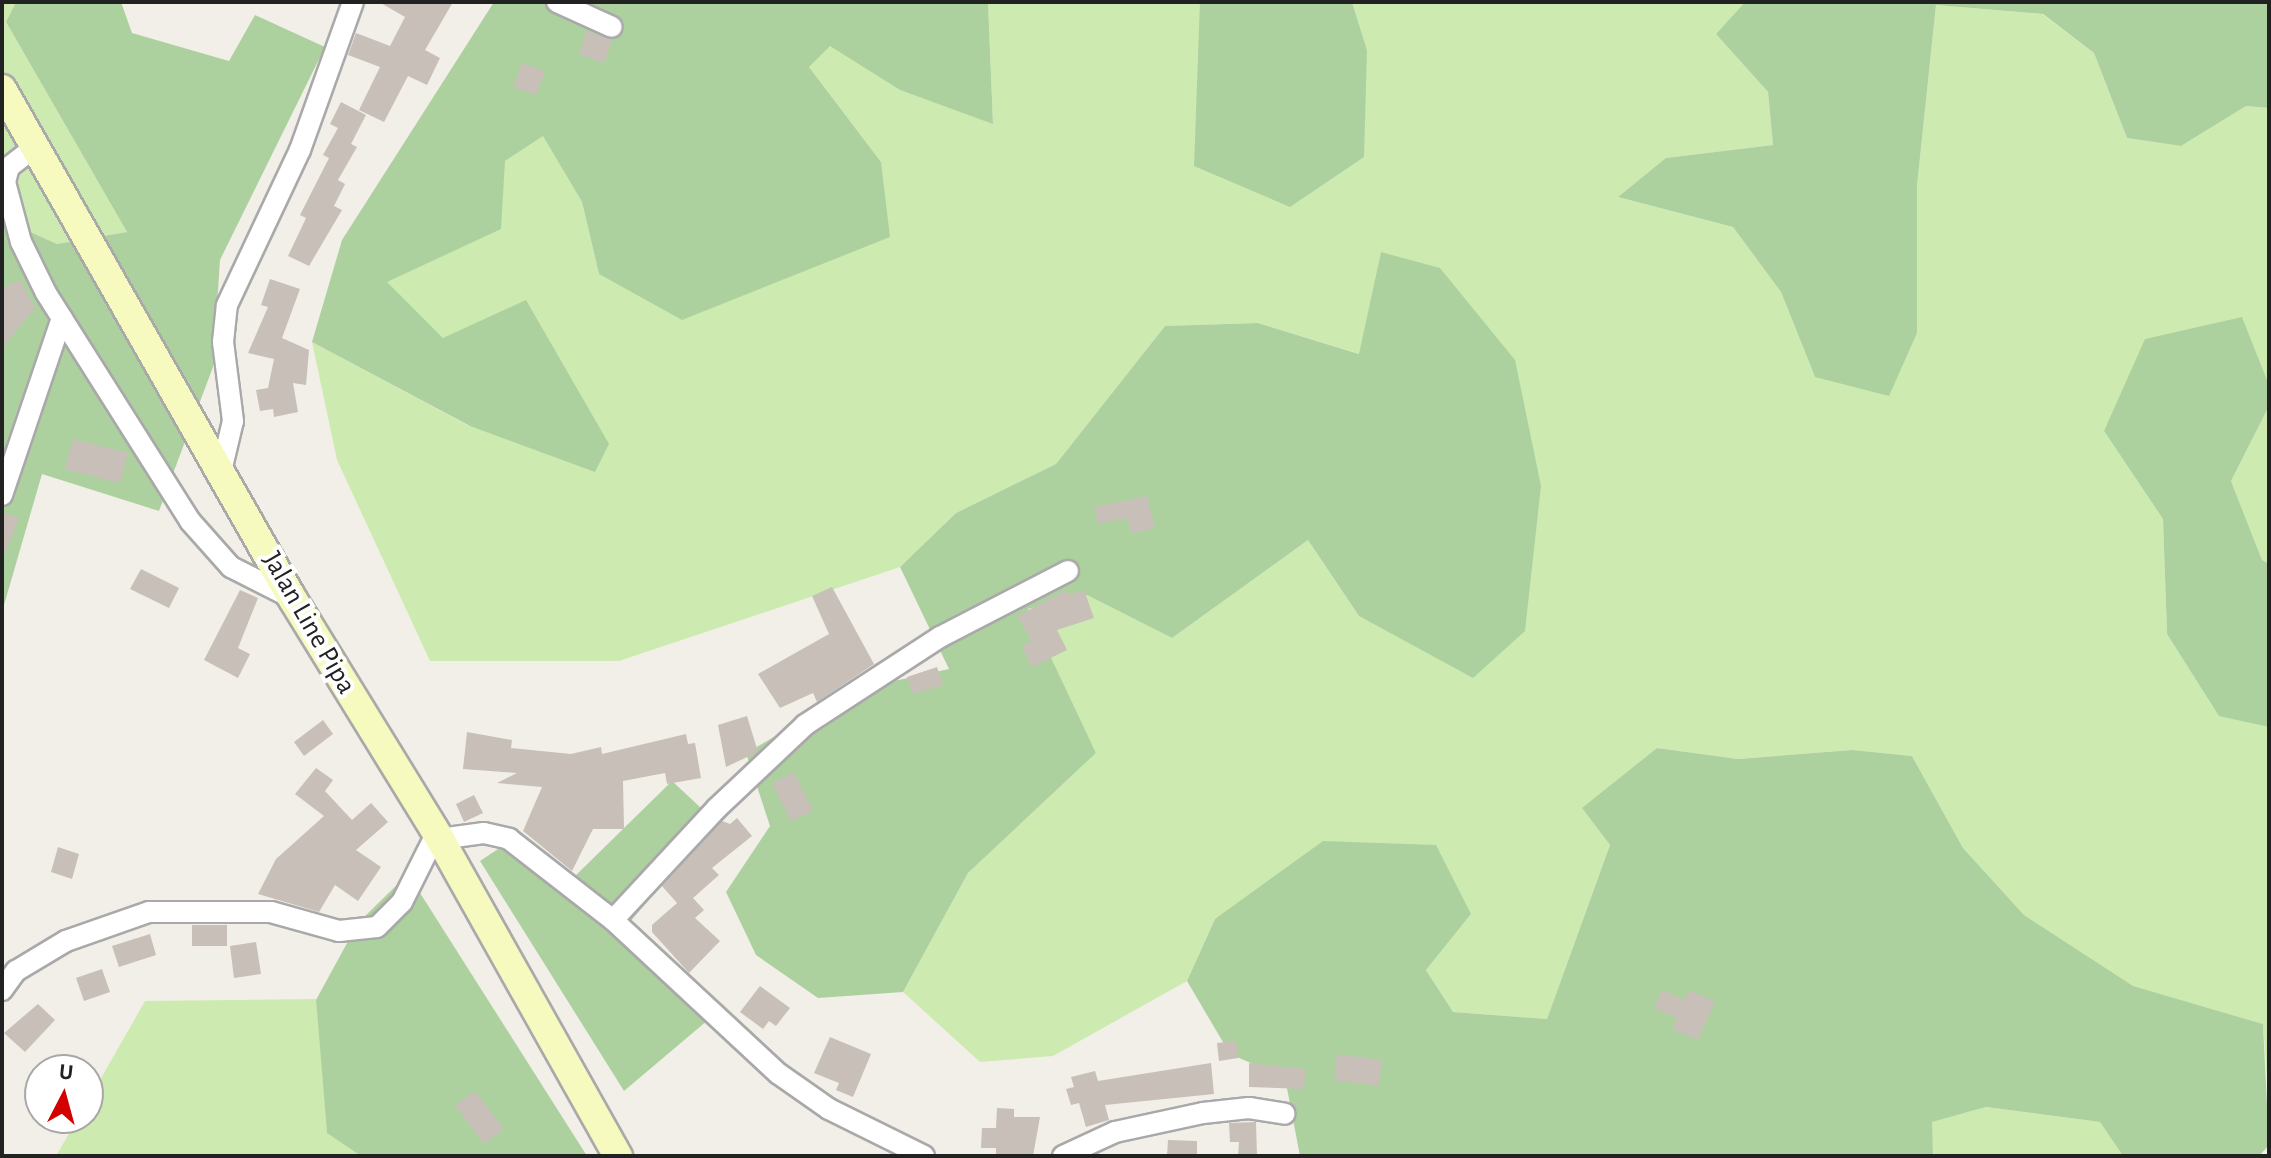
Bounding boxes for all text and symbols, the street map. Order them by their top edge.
street label: Jalan Line Pipa [255,546,363,700]
north arrow [24,1054,104,1134]
text: U [58,1060,74,1084]

